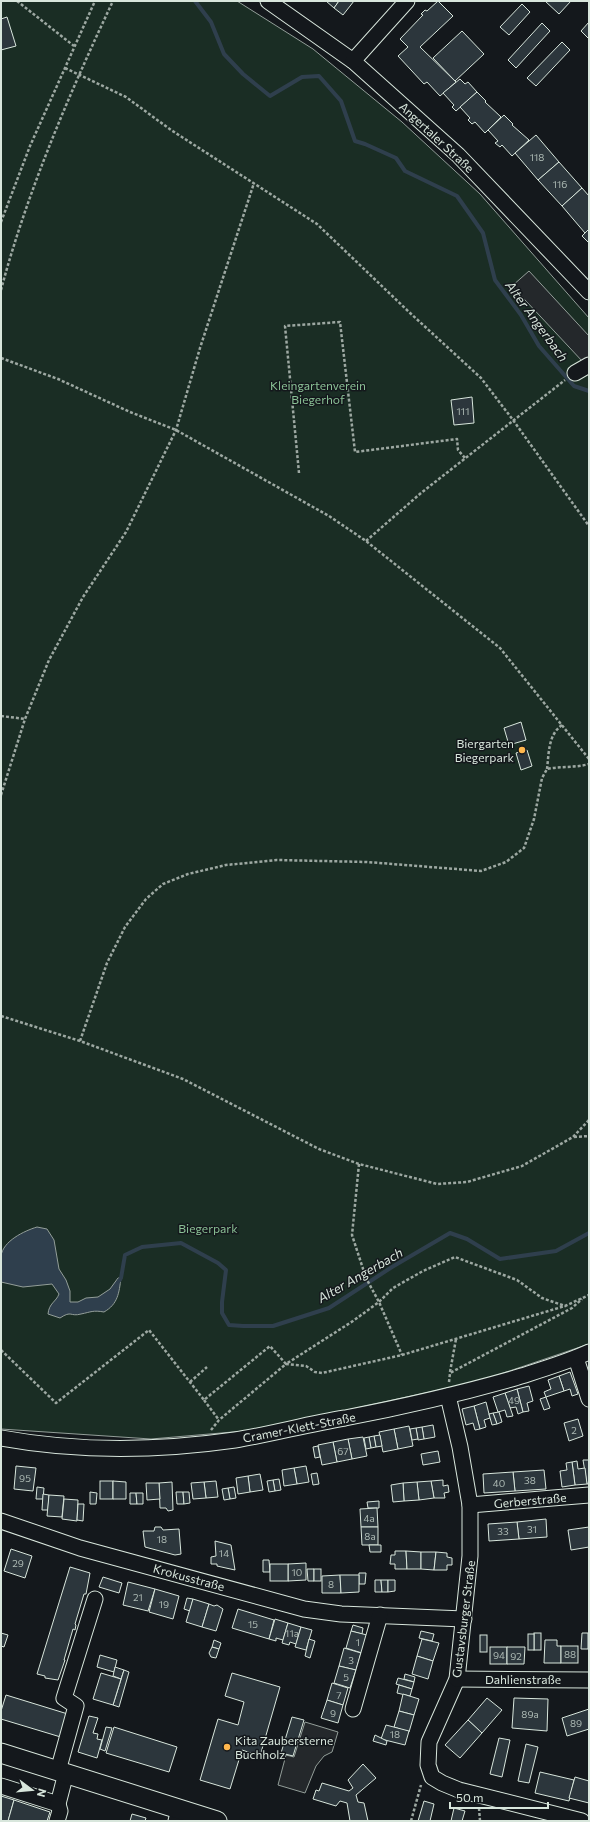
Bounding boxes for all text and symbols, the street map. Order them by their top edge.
street label: Angertaler Straße [397,99,477,175]
house number: 118 [530,151,544,163]
house number: 116 [553,178,567,190]
water label: Alter Angerbach [502,277,572,364]
park label: Kleingartenverein Biegerhof [270,378,366,406]
house number: 111 [457,405,469,417]
place label: Biergarten Biegerpark [455,736,514,764]
marker: Biergarten Biegerpark [517,745,527,755]
park label: Biegerpark [178,1221,238,1235]
water label: Alter Angerbach [314,1244,406,1306]
house number: 49 [508,1394,520,1406]
street label: Cramer-Klett-Straße [241,1409,357,1445]
house number: 2 [571,1424,577,1436]
house number: 67 [337,1445,349,1457]
house number: 95 [19,1472,31,1484]
house number: 38 [524,1474,536,1486]
house number: 40 [493,1477,505,1489]
street label: Gerberstraße [493,1490,567,1510]
house number: 4a [363,1512,375,1524]
house number: 31 [527,1523,537,1535]
house number: 33 [497,1525,509,1537]
house number: 8a [364,1530,376,1542]
house number: 18 [157,1533,167,1545]
house number: 14 [219,1547,229,1559]
house number: 29 [12,1557,24,1569]
street label: Gustavsburger Straße [449,1559,477,1679]
street label: Krokusstraße [152,1561,226,1593]
house number: 10 [292,1566,302,1578]
house number: 8 [328,1578,334,1590]
house number: 21 [133,1591,143,1603]
house number: 19 [159,1598,169,1610]
house number: 15 [248,1618,258,1630]
house number: 11a [285,1627,299,1639]
house number: 1 [356,1636,360,1648]
house number: 88 [564,1648,576,1660]
house number: 94 [493,1649,505,1661]
house number: 92 [510,1650,522,1662]
house number: 3 [348,1654,354,1666]
house number: 5 [343,1671,349,1683]
street label: Dahlienstraße [485,1672,561,1686]
house number: 7 [336,1689,342,1701]
house number: 9 [330,1707,336,1719]
house number: 89a [521,1708,539,1720]
house number: 89 [570,1717,582,1729]
house number: 18 [390,1728,400,1740]
place label: Kita Zaubersterne Buchholz [235,1733,333,1761]
marker: Kita Zaubersterne Buchholz [222,1742,232,1752]
north arrow [12,1770,52,1810]
scale bar [450,1784,548,1810]
text: N [35,1787,49,1799]
text: 50 m [456,1790,484,1804]

